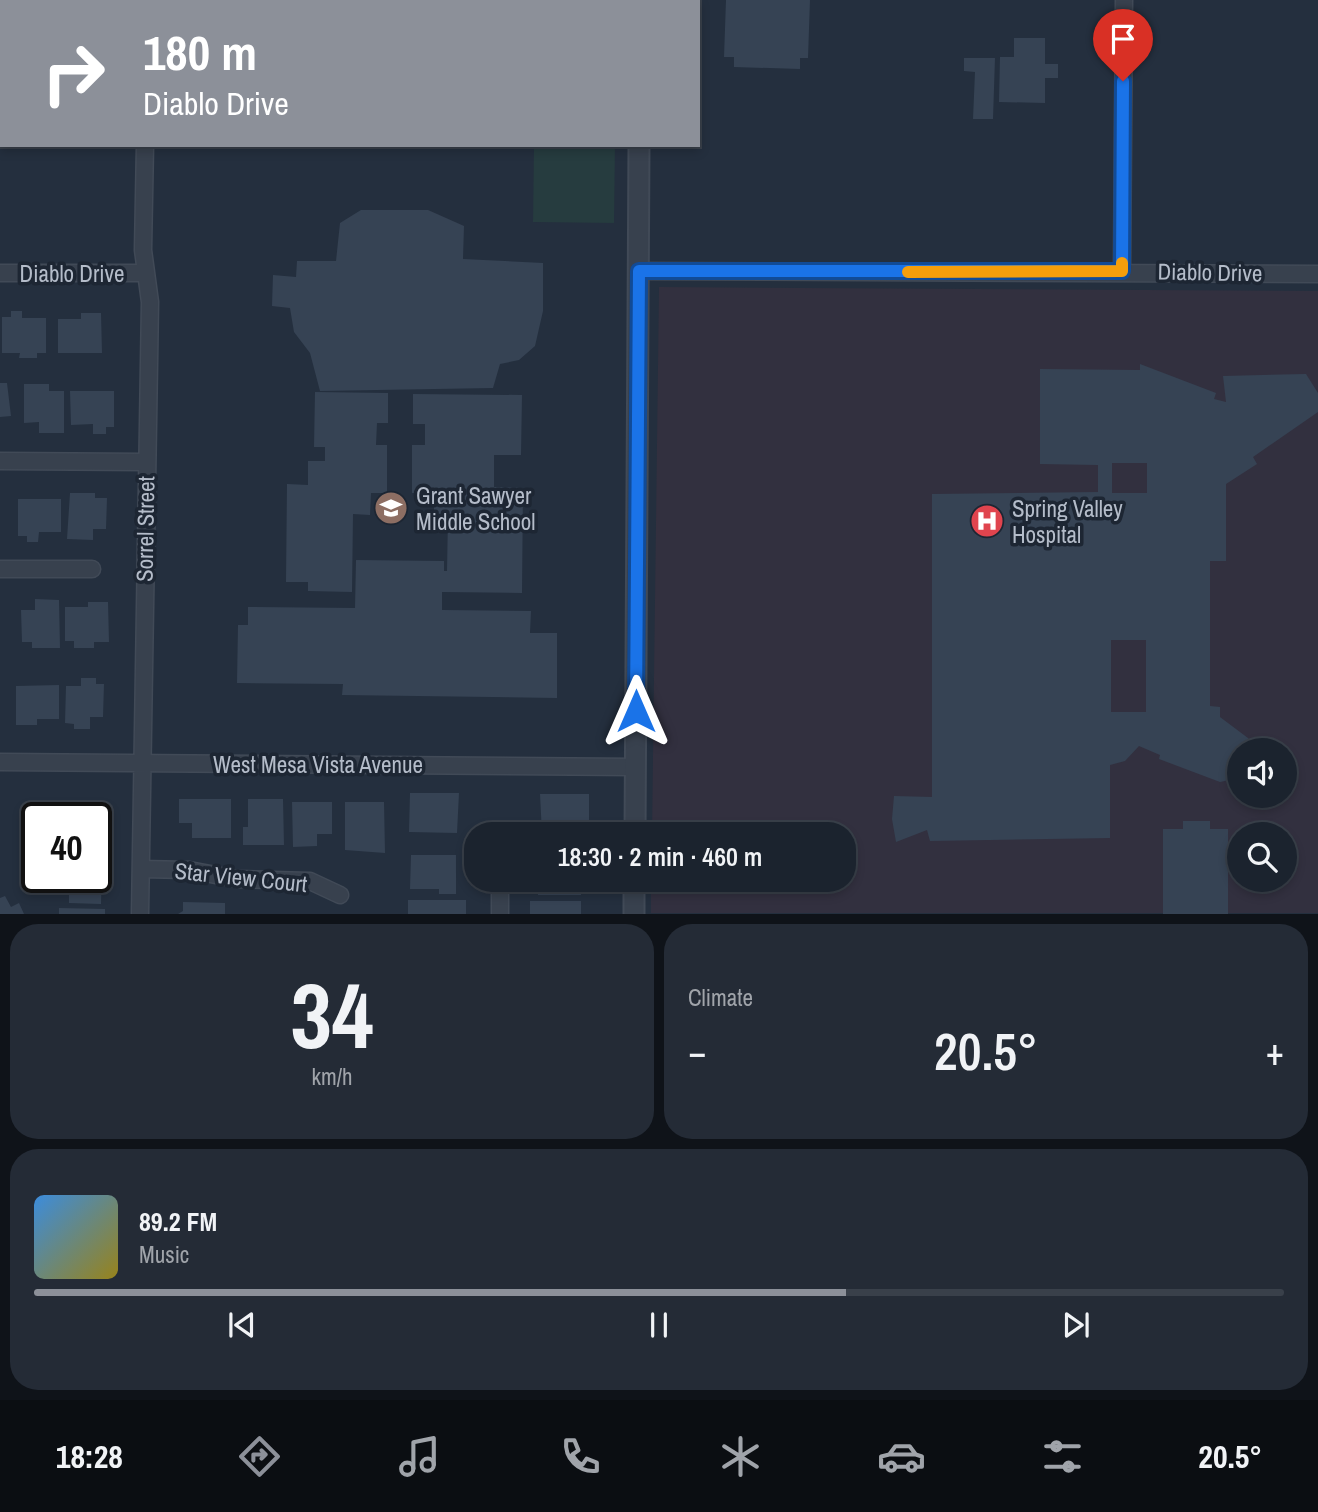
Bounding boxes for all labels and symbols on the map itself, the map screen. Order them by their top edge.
pin [1093,9,1153,81]
street label: Diablo Drive [1157,256,1263,288]
street label: Diablo Drive [20,258,124,289]
street label: Sorrel Street [129,476,161,582]
place label: Grant Sawyer Middle School [416,480,536,537]
school or university icon: Grant Sawyer Middle School [372,489,410,527]
place label: Spring Valley Hospital [1012,493,1123,550]
hospital icon: Spring Valley Hospital [968,502,1006,540]
position arrow [599,674,673,748]
street label: West Mesa Vista Avenue [213,749,423,780]
speed limit sign: 40 [21,802,112,893]
street label: Star View Court [173,855,309,899]

